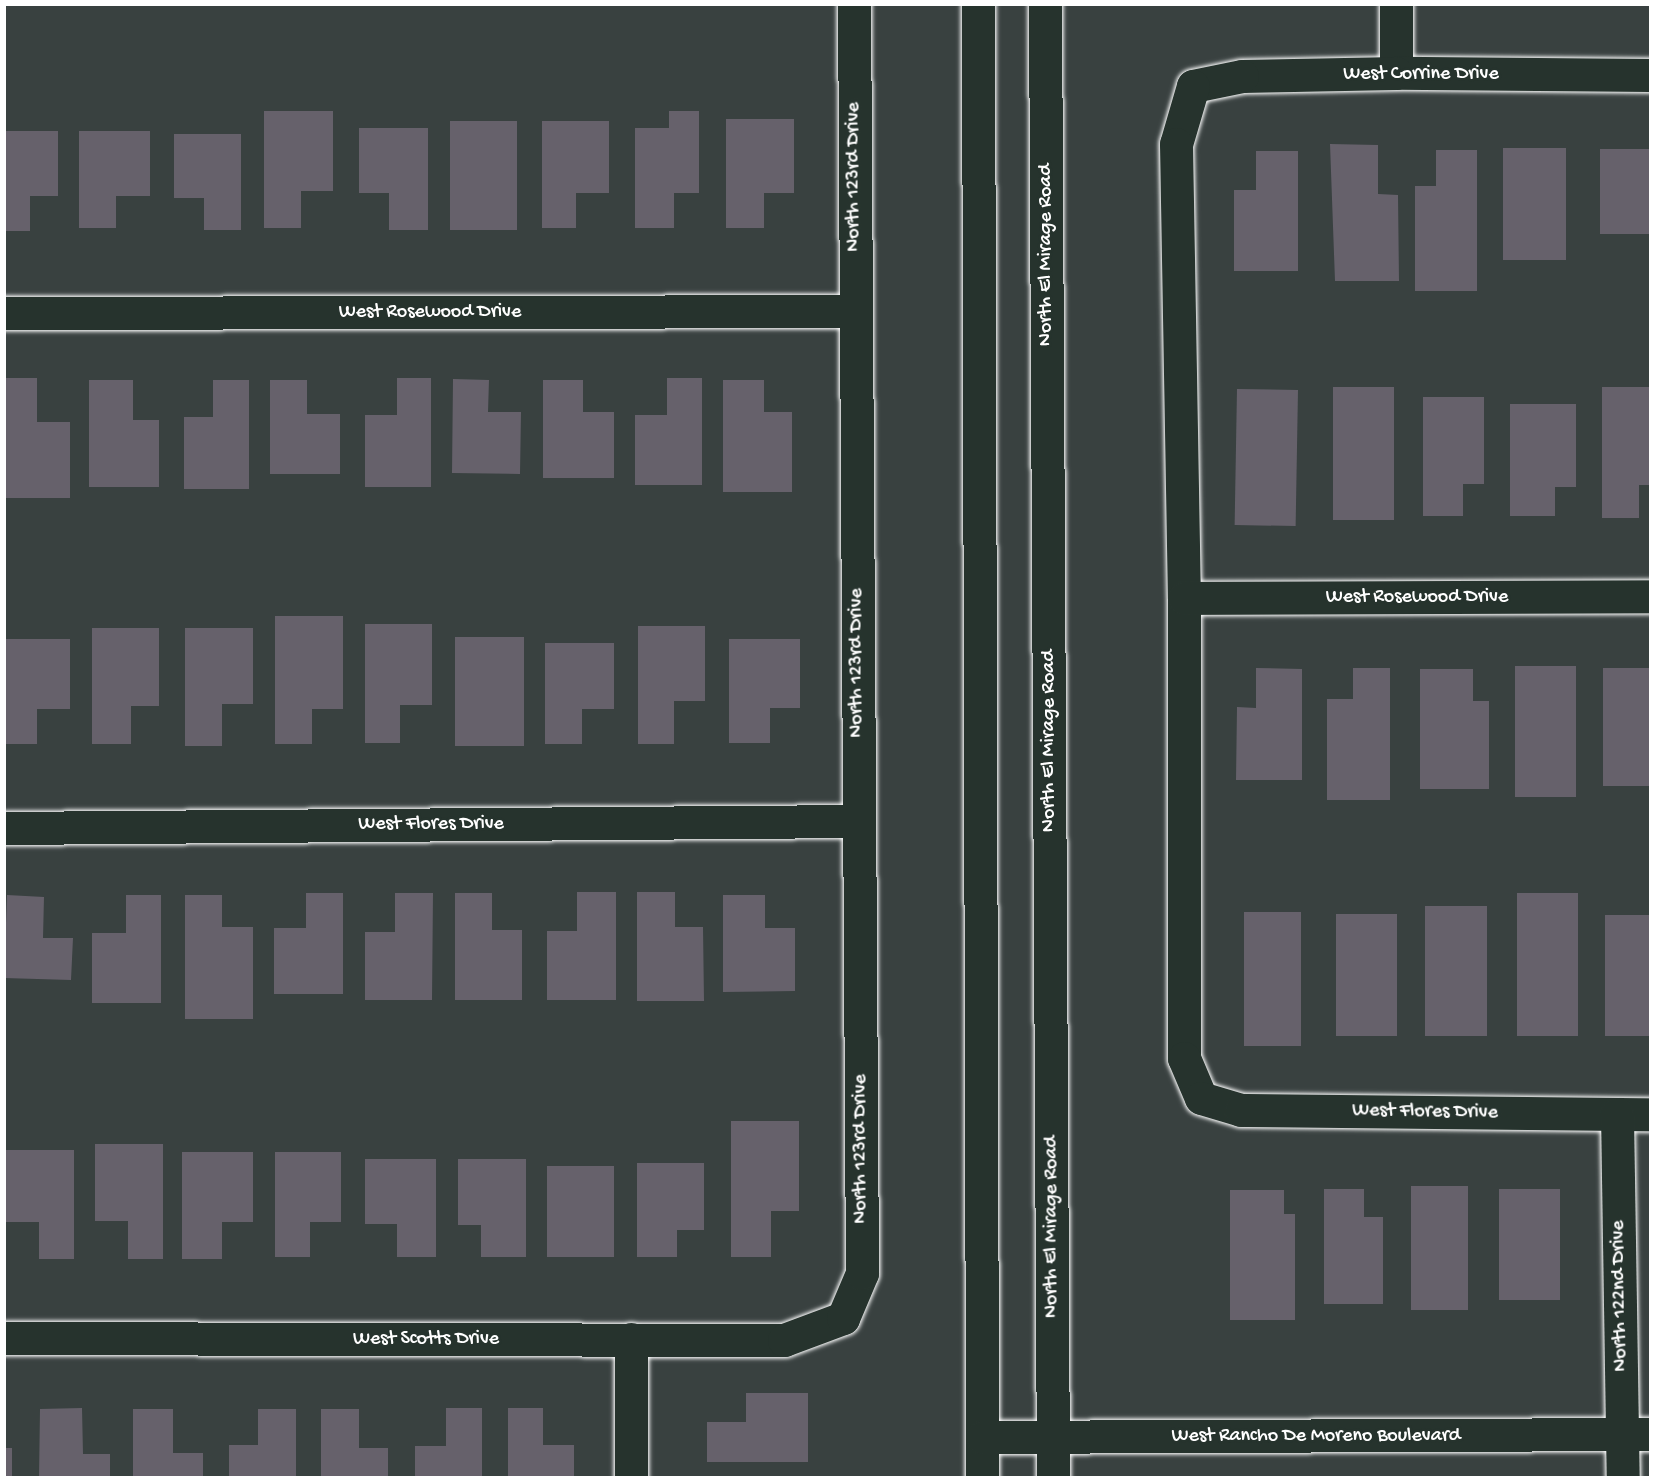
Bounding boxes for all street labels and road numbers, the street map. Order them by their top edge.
street label: West Corrine Drive [1343,62,1499,86]
street label: North 123rd Drive [842,102,866,252]
street label: North El Mirage Road [1034,164,1058,346]
street label: West Rosewood Drive [339,300,521,324]
street label: West Rosewood Drive [1326,585,1508,609]
street label: North 123rd Drive [845,588,869,738]
street label: North El Mirage Road [1037,650,1061,832]
street label: West Flores Drive [358,812,504,836]
street label: North 123rd Drive [849,1074,873,1224]
street label: West Flores Drive [1352,1099,1498,1125]
street label: North El Mirage Road [1040,1136,1064,1318]
street label: North 122nd Drive [1607,1220,1633,1372]
street label: West Scotts Drive [353,1327,499,1351]
street label: West Rancho De Moreno Boulevard [1171,1424,1461,1448]

